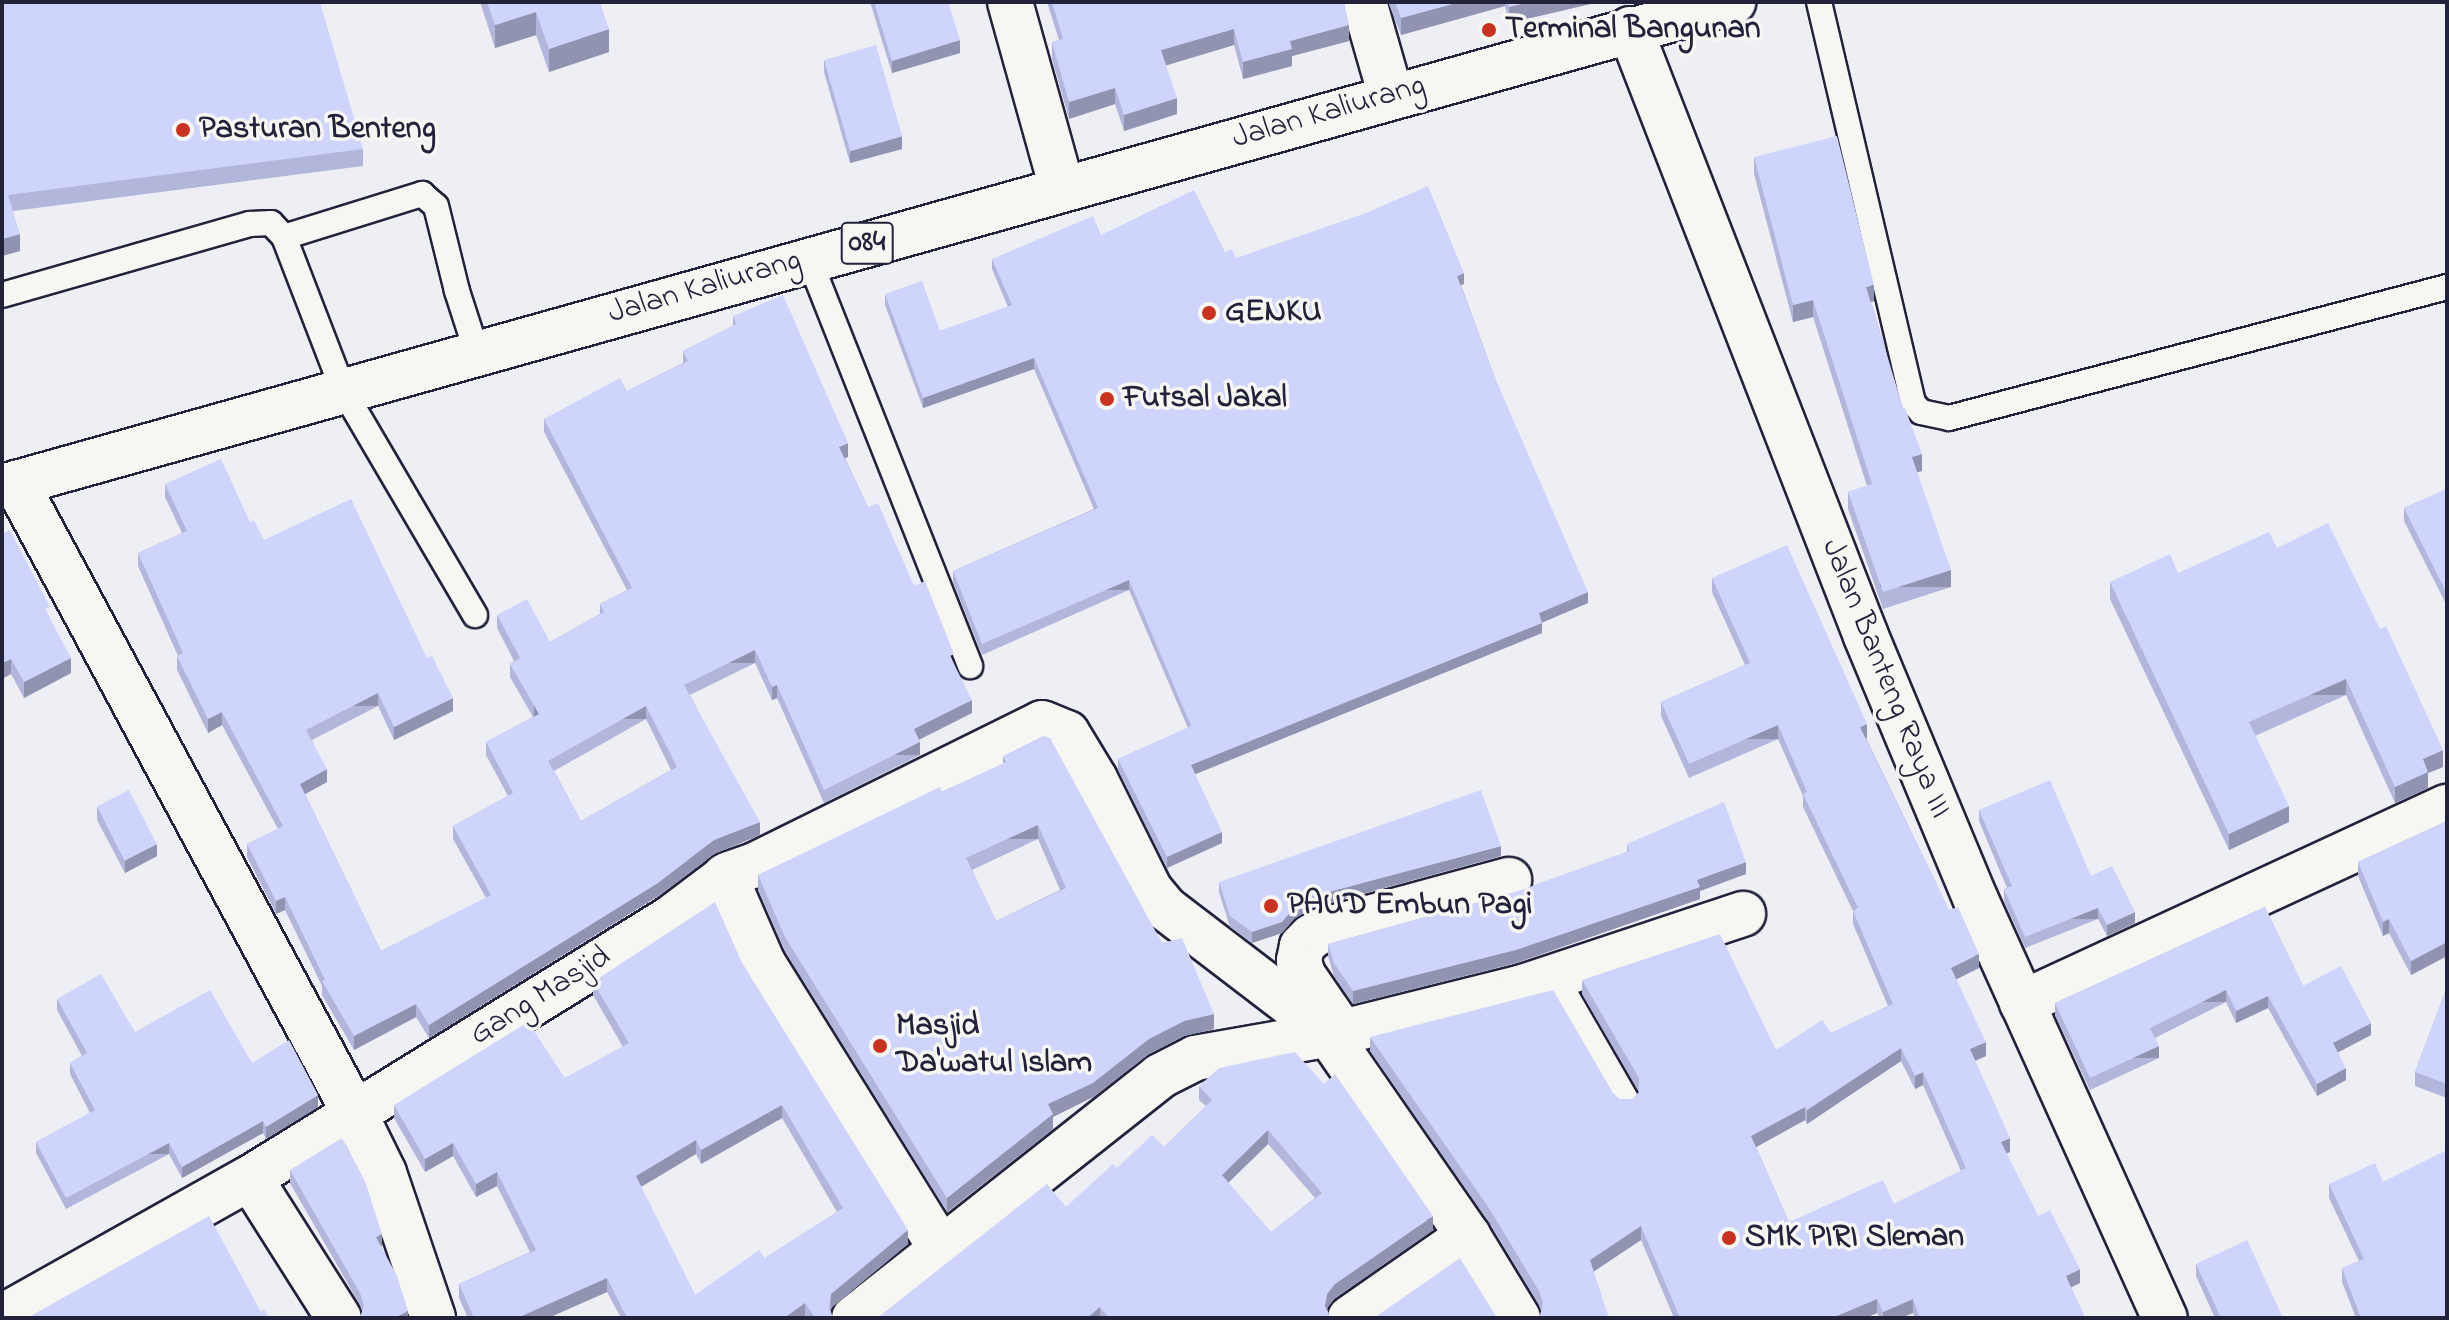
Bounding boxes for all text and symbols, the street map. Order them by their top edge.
place label: Terminal Bangunan [1505,11,1761,49]
marker: Terminal Bangunan [1480,21,1498,39]
street label: Jalan Kaliurang [1228,67,1430,159]
place label: Pasturan Benteng [199,111,436,149]
marker: Pasturan Benteng [174,121,192,139]
road number: 084 [839,217,895,269]
street label: Jalan Kaliurang [604,242,806,334]
place label: GENKU [1225,294,1322,332]
marker: GENKU [1200,304,1218,322]
place label: Futsal Jakal [1123,380,1287,418]
marker: Futsal Jakal [1098,390,1116,408]
street label: Jalan Banteng Raya III [1811,534,1959,824]
place label: PAUD Embun Pagi [1287,887,1532,925]
marker: PAUD Embun Pagi [1262,897,1280,915]
street label: Gang Masjid [464,939,618,1055]
place label: Masjid Da'watul Islam [896,1009,1092,1084]
marker: Masjid Da'watul Islam [871,1037,889,1055]
place label: SMK PIRI Sleman [1745,1219,1964,1257]
marker: SMK PIRI Sleman [1720,1229,1738,1247]

